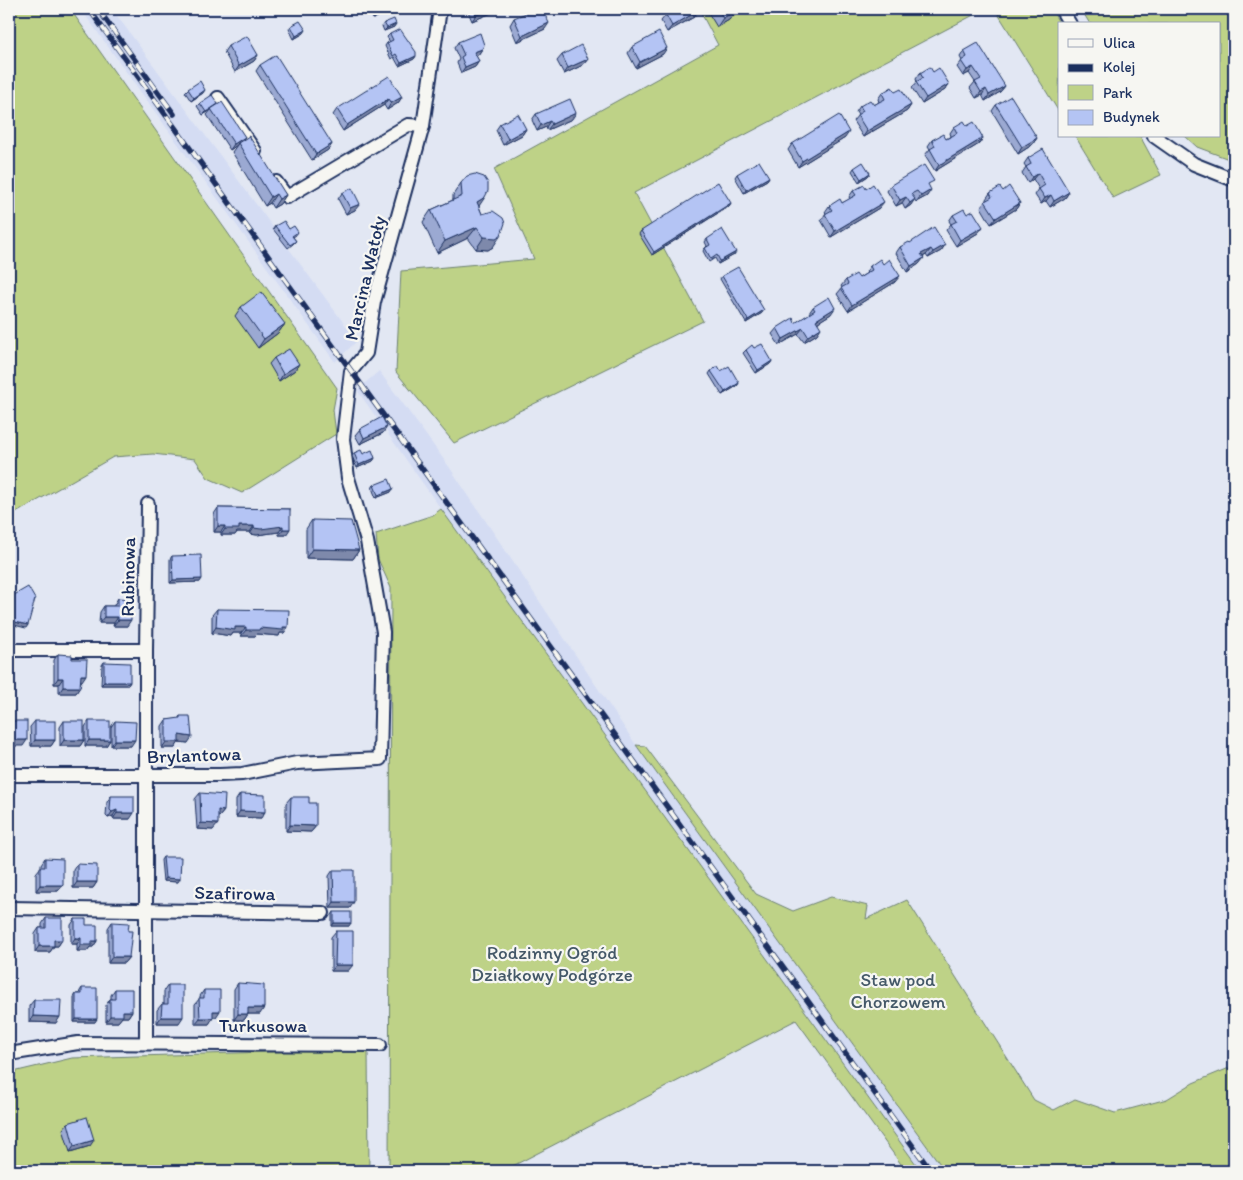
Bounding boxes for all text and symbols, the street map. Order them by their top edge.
legend [1058,22,1220,138]
text: Ulica [1103,34,1136,52]
text: Kolej [1103,58,1135,76]
text: Park [1103,84,1133,102]
text: Budynek [1103,108,1160,126]
street label: Marcina Watoły [339,213,391,343]
street label: Rubinowa [116,537,140,617]
street label: Brylantowa [146,742,242,768]
street label: Szafirowa [194,881,276,905]
park label: Rodzinny Ogród Działkowy Podgórze [471,941,633,986]
park label: Staw pod Chorzowem [850,968,946,1013]
street label: Turkusowa [219,1014,307,1037]

